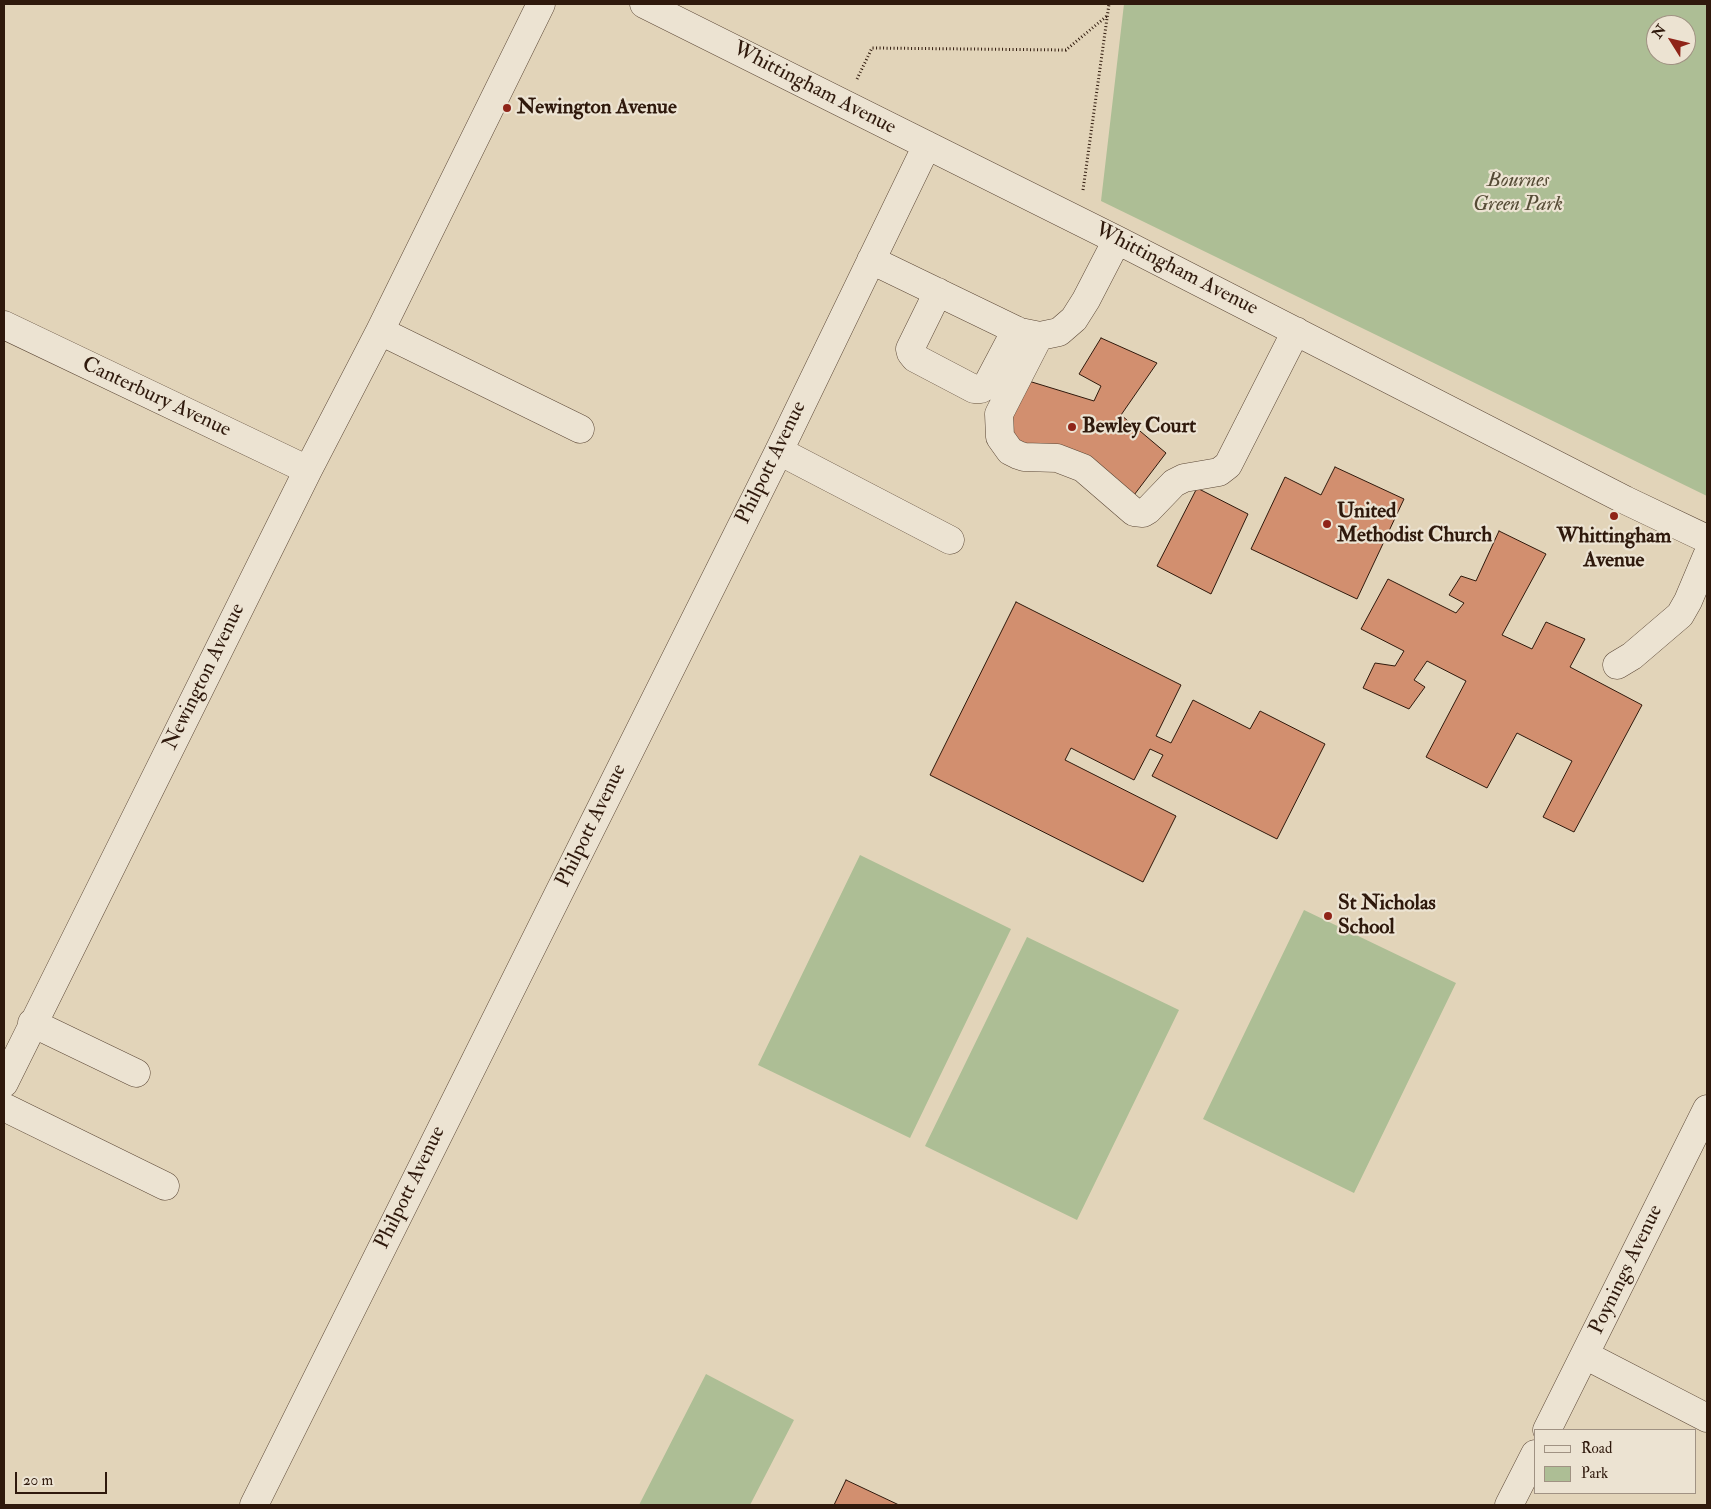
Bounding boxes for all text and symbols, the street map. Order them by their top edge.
north arrow [1646,15,1696,65]
text: N [1649,21,1670,42]
street label: Whittingham Avenue [728,37,900,141]
place label: Newington Avenue [517,95,677,121]
marker: Newington Avenue [501,102,513,114]
park label: Bournes Green Park [1473,168,1563,218]
street label: Whittingham Avenue [1090,218,1262,322]
street label: Canterbury Avenue [78,352,234,444]
street label: Philpott Avenue [731,397,813,529]
place label: Bewley Court [1082,414,1196,440]
marker: Bewley Court [1066,421,1078,433]
place label: United Methodist Church [1337,499,1492,549]
marker: Whittingham Avenue [1608,510,1620,522]
marker: United Methodist Church [1321,518,1333,530]
place label: Whittingham Avenue [1557,524,1671,574]
street label: Newington Avenue [159,600,251,754]
street label: Philpott Avenue [551,760,633,892]
place label: St Nicholas School [1338,891,1436,941]
marker: St Nicholas School [1322,910,1334,922]
street label: Philpott Avenue [370,1122,452,1254]
street label: Poynings Avenue [1585,1201,1669,1339]
legend [1534,1429,1696,1494]
text: Road [1581,1439,1612,1458]
scale bar [18,1462,110,1494]
text: Park [1581,1464,1608,1483]
text: 20 m [23,1471,53,1490]

